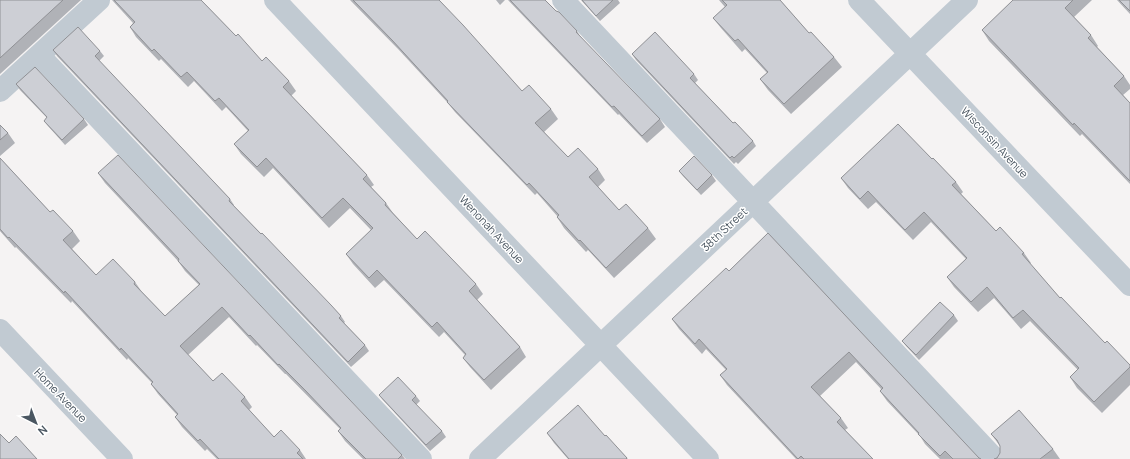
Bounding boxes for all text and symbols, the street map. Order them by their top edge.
street label: Wisconsin Avenue [958,103,1032,181]
street label: Wenonah Avenue [457,192,528,267]
street label: 38th Street [698,204,750,254]
street label: Home Avenue [31,365,91,426]
north arrow [16,403,56,443]
text: N [35,423,51,439]

